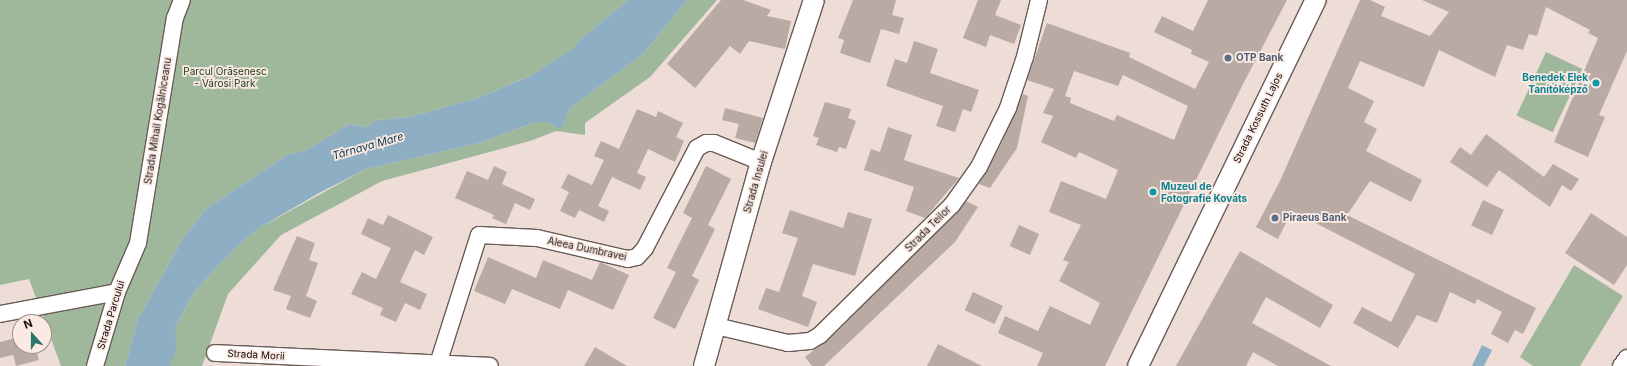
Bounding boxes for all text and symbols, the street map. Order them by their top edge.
place label: OTP Bank [1236,52,1283,64]
marker: OTP Bank [1223,53,1233,63]
street label: Strada Mihail Kogălniceanu [142,57,174,185]
park label: Parcul Orășenesc - Városi Park [183,65,267,88]
street label: Strada Kossuth Lajos [1231,71,1285,165]
place label: Benedek Elek Tanítóképző [1522,71,1588,94]
marker: Benedek Elek Tanítóképző [1591,78,1601,88]
water label: Târnava Mare [331,130,405,162]
street label: Strada Insulei [741,150,771,214]
place label: Muzeul de Fotografie Kováts [1161,180,1247,204]
marker: Muzeul de Fotografie Kováts [1148,187,1158,197]
street label: Strada Teilor [903,204,953,254]
place label: Piraeus Bank [1283,212,1347,224]
marker: Piraeus Bank [1270,213,1280,223]
street label: Aleea Dumbravei [546,235,628,263]
street label: Strada Parcului [95,279,127,351]
north arrow [12,314,52,354]
text: N [22,316,34,332]
street label: Strada Morii [227,348,285,362]

